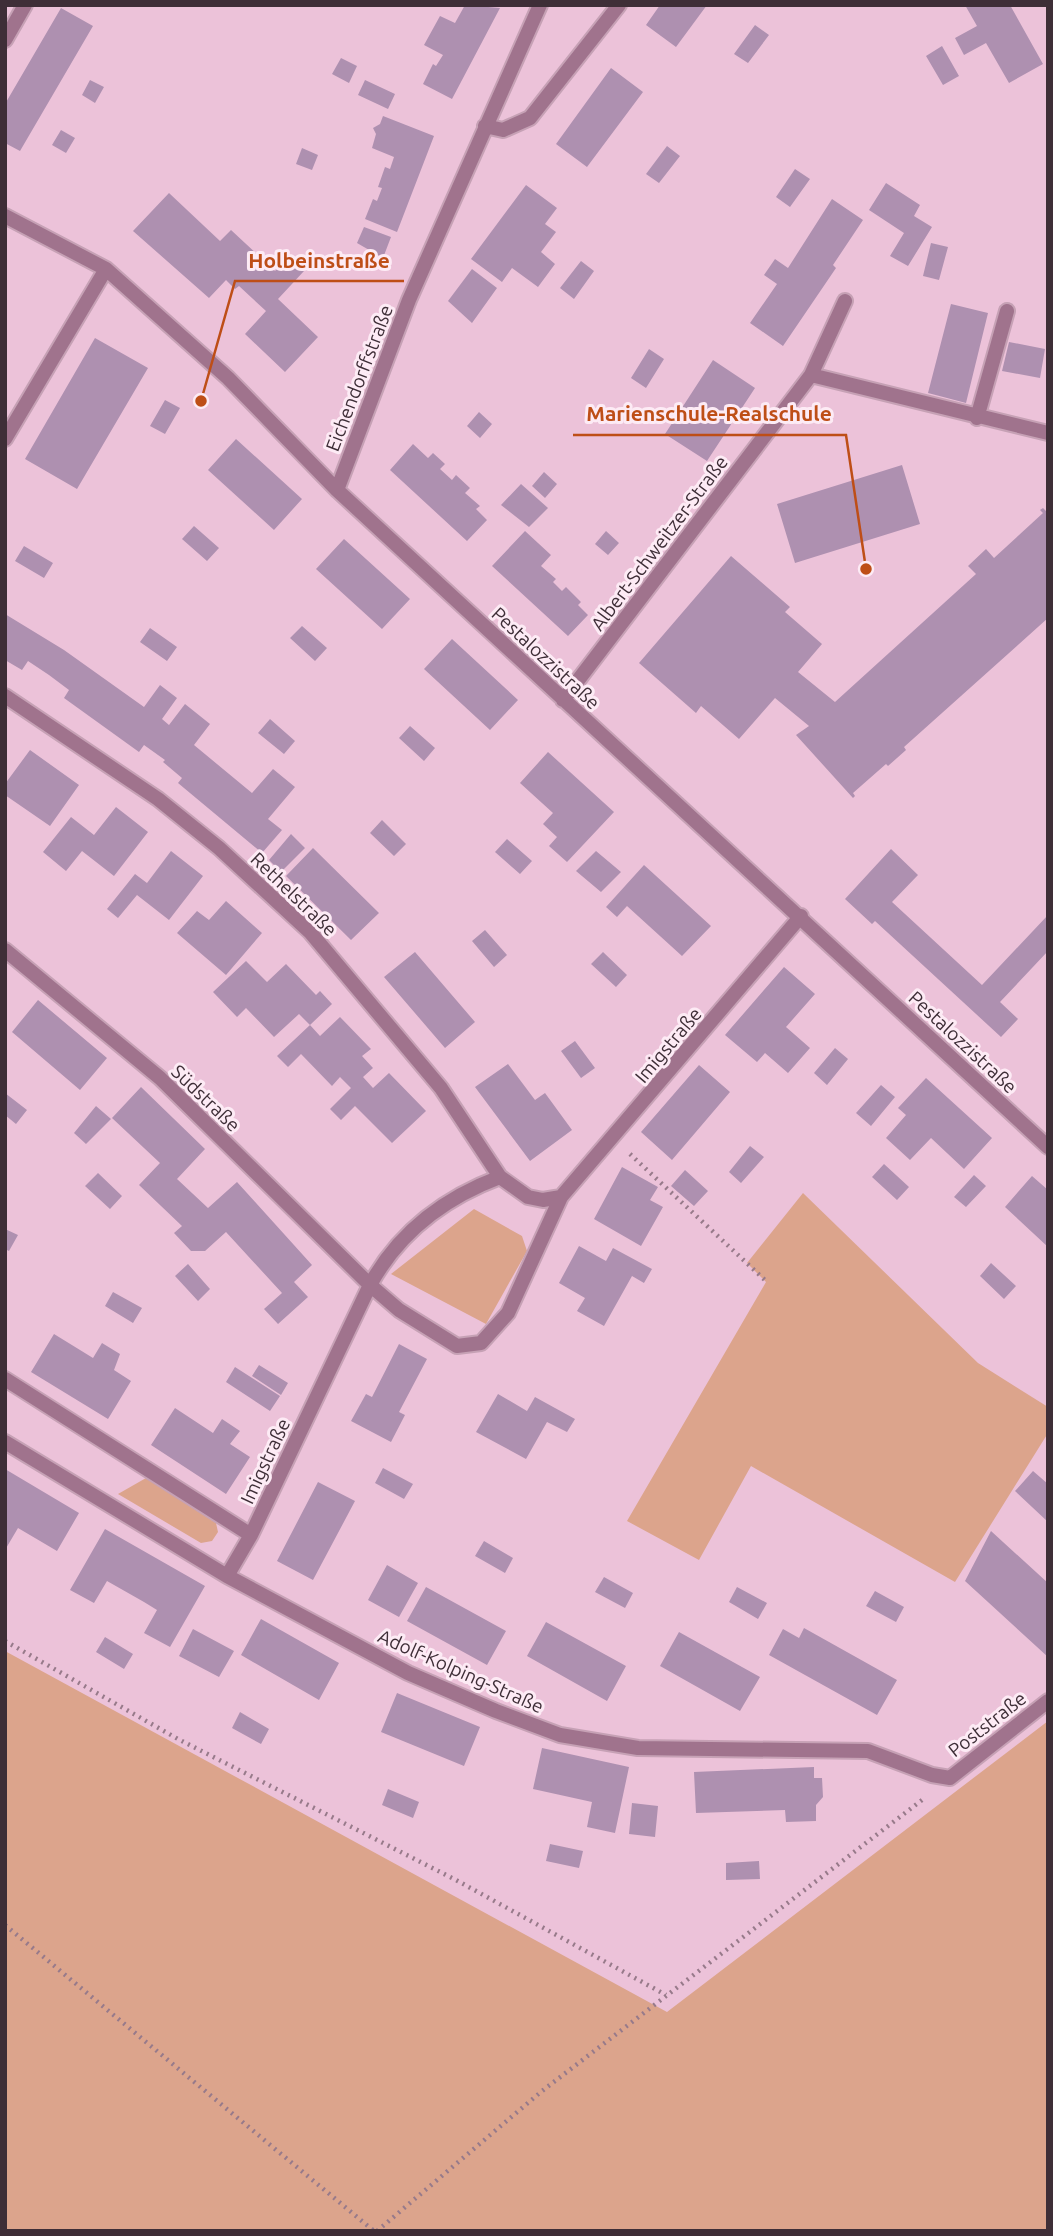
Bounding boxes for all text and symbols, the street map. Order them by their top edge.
callout: Holbeinstraße [235,239,404,281]
text: Holbeinstraße [248,248,390,272]
street label: Eichendorffstraße [321,302,397,454]
callout: Marienschule-Realschule [573,393,846,435]
text: Marienschule-Realschule [586,401,832,425]
street label: Albert-Schweitzer-Straße [586,451,732,635]
street label: Pestalozzistraße [487,602,605,714]
street label: Rethelstraße [247,848,341,940]
street label: Pestalozzistraße [904,986,1022,1098]
street label: Imigstraße [630,1003,706,1087]
street label: Südstraße [167,1060,245,1136]
street label: Imigstraße [236,1415,294,1507]
street label: Adolf-Kolping-Straße [375,1625,547,1717]
street label: Poststraße [944,1687,1030,1761]

